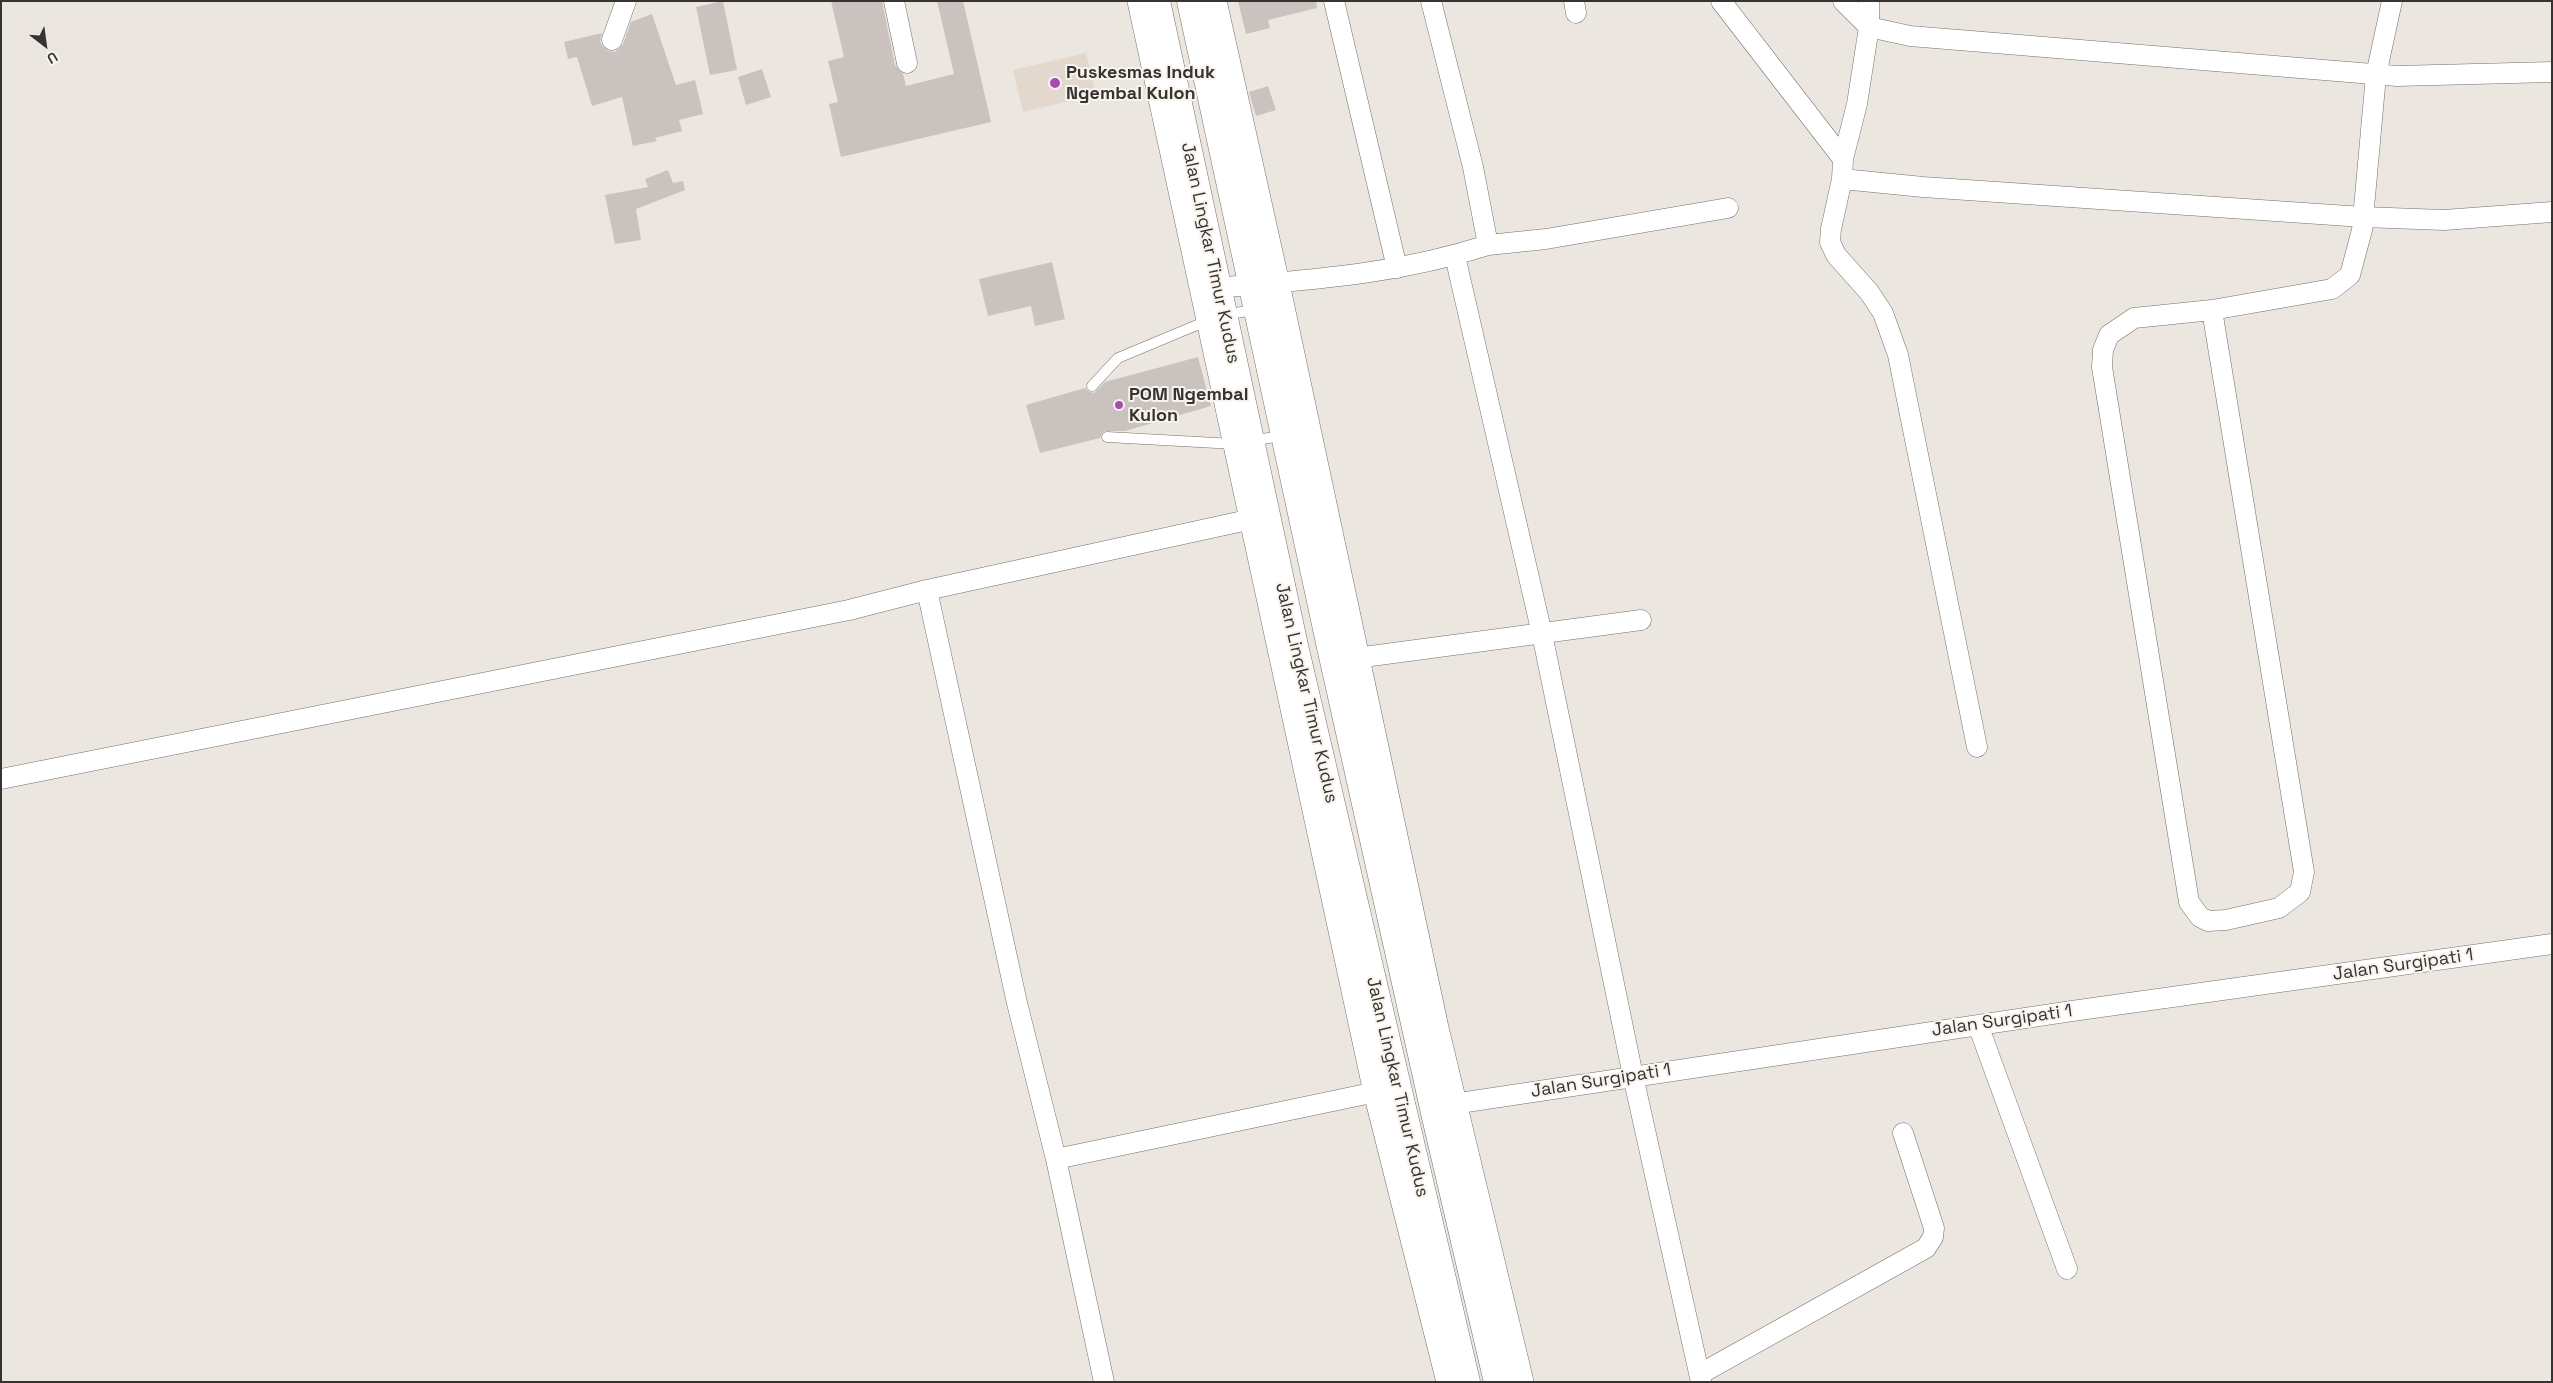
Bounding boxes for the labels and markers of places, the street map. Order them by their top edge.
place label: Puskesmas Induk Ngembal Kulon [1066,62,1215,104]
marker: Puskesmas Induk Ngembal Kulon [1048,76,1062,90]
place label: POM Ngembal Kulon [1129,384,1248,426]
marker: POM Ngembal Kulon [1113,399,1125,411]

